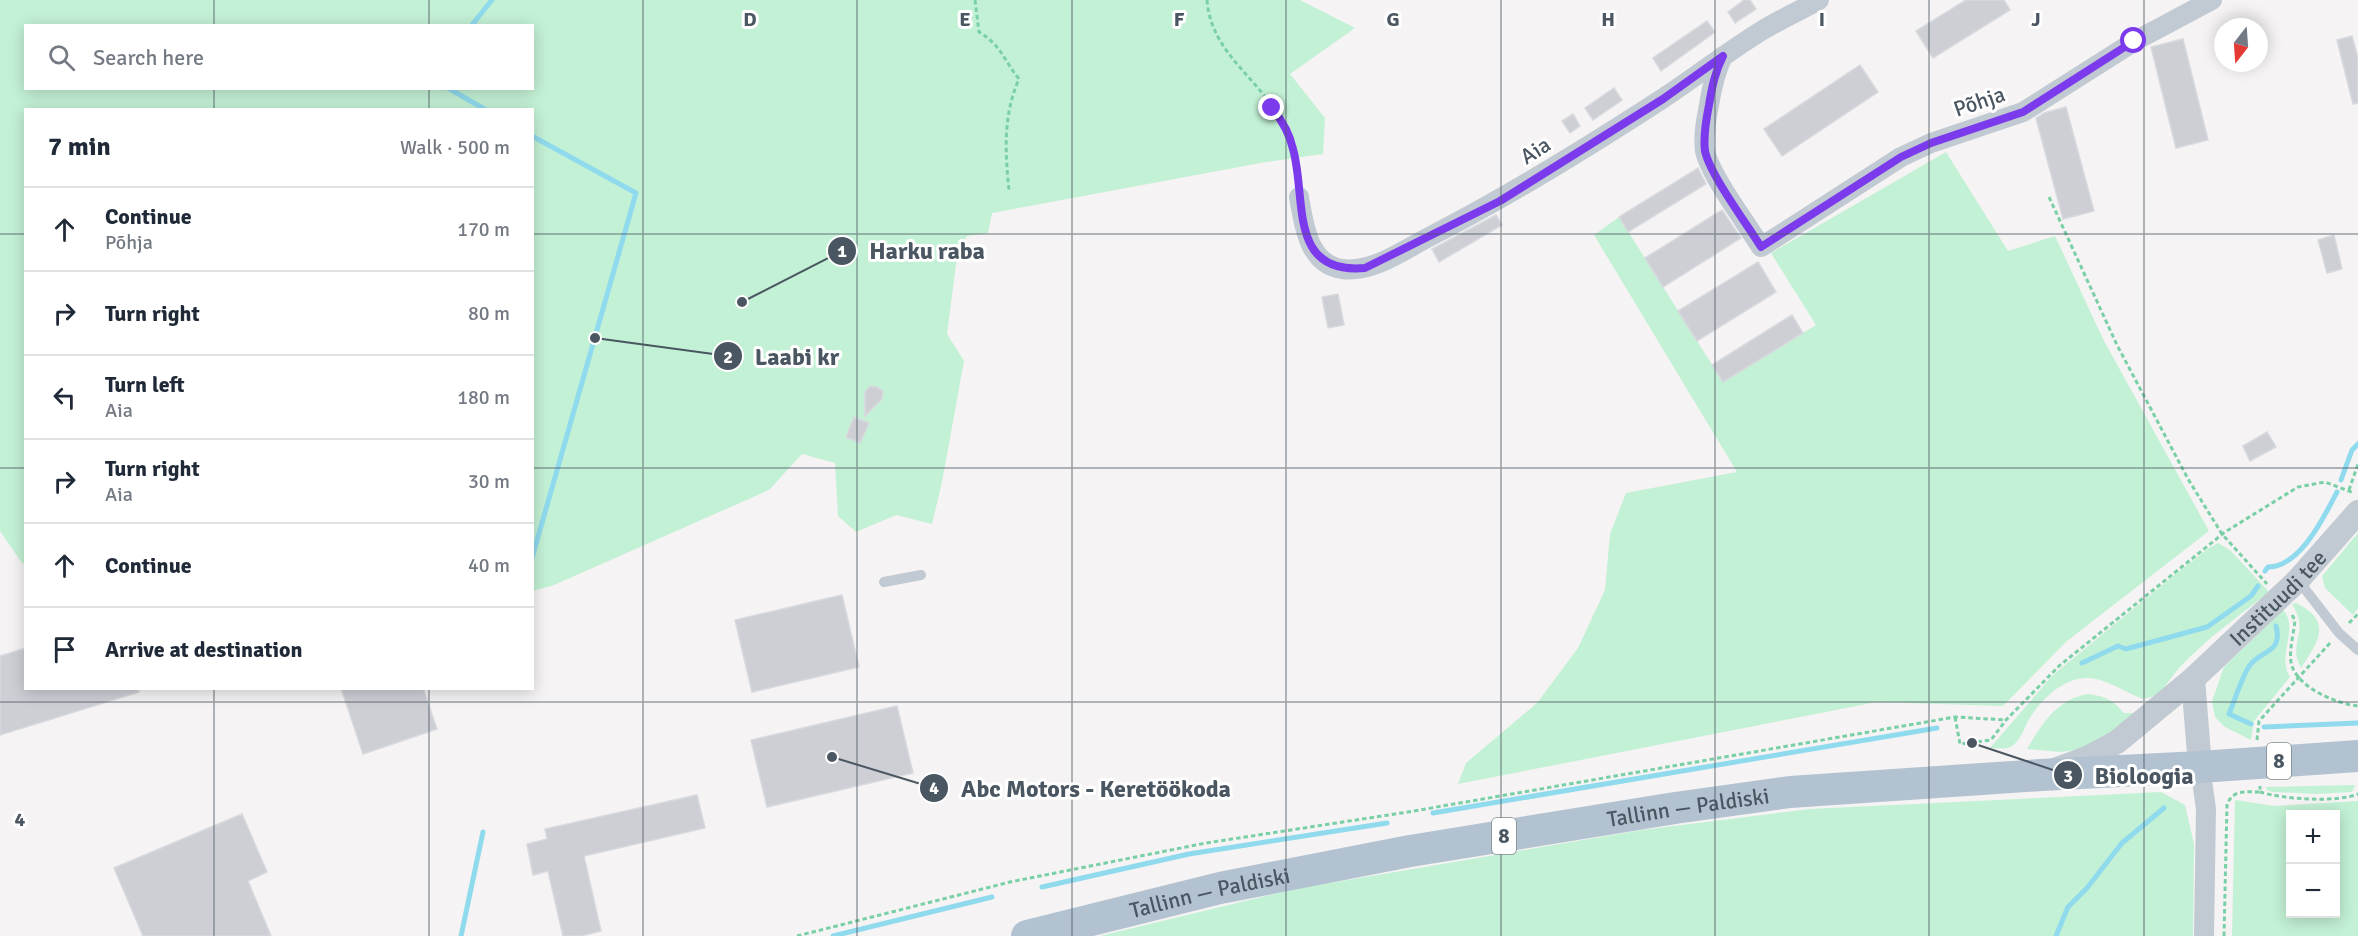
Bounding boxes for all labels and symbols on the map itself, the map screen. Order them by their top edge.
text: D [743,7,757,32]
text: E [959,7,971,32]
text: F [1174,7,1185,32]
text: G [1386,7,1400,32]
text: H [1601,7,1615,32]
text: I [1819,7,1825,32]
text: J [2031,7,2041,32]
north arrow [2214,18,2268,72]
route start [2120,27,2146,53]
street label: Põhja [1950,80,2008,123]
route end [1258,94,1284,120]
street label: Aia [1515,131,1555,170]
callout: Harku raba [827,230,997,272]
text: Harku raba [869,236,985,266]
text: 1 [837,240,847,262]
callout: Laabi kr [713,335,851,377]
text: Laabi kr [755,342,840,372]
text: 2 [723,346,733,368]
street label: Instituudi tee [2224,545,2332,652]
road number: 8 [2267,743,2291,779]
callout: Bioloogia [2053,754,2206,796]
text: Bioloogia [2094,761,2194,791]
text: 3 [2063,765,2073,787]
callout: Abc Motors - Keretöökoda [919,767,1243,809]
text: Abc Motors - Keretöökoda [961,774,1231,804]
text: 4 [929,777,939,799]
street label: Tallinn — Paldiski [1605,782,1771,833]
text: 4 [15,807,26,832]
road number: 8 [1492,818,1516,854]
street label: Tallinn — Paldiski [1127,862,1292,924]

